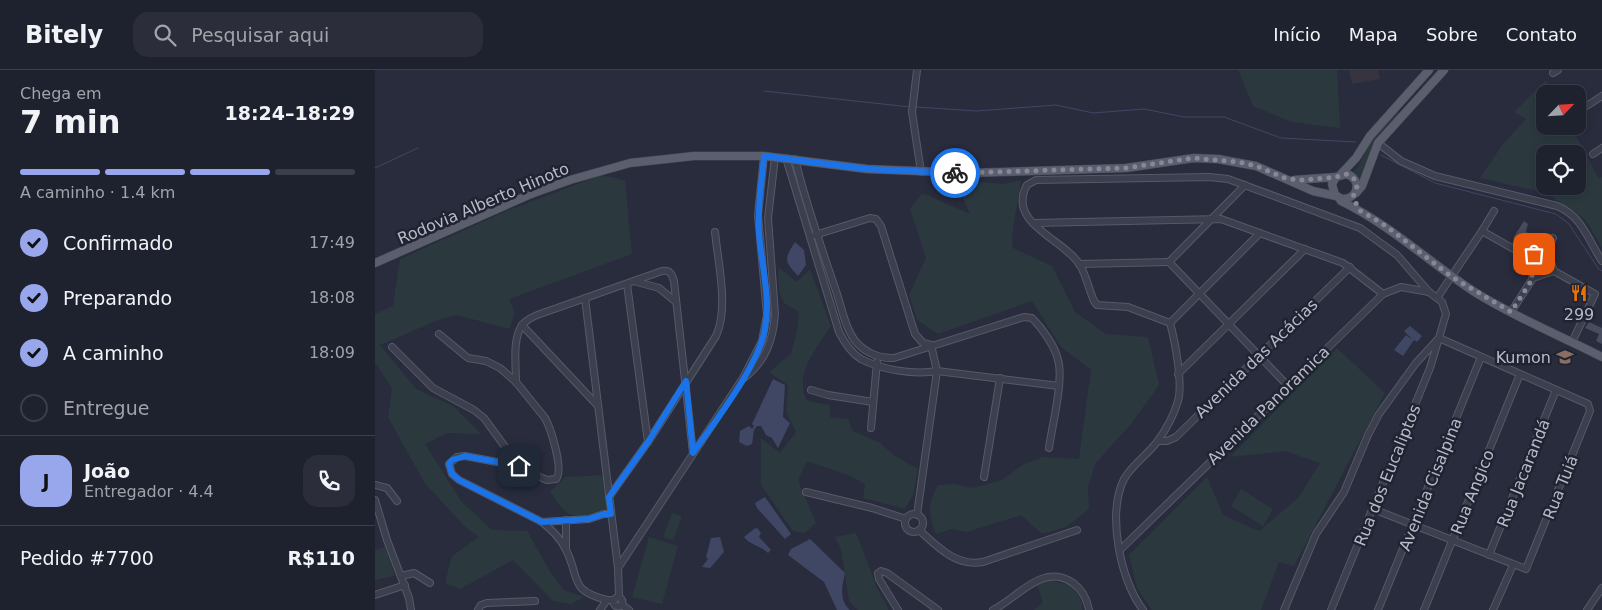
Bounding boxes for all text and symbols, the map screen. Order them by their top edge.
search box [133,12,483,57]
text: Bitely [25,21,103,49]
icon: search [151,21,179,49]
text: Pesquisar aqui [191,24,329,46]
text: Início [1273,24,1321,45]
text: Mapa [1349,24,1398,45]
text: Sobre [1426,24,1478,45]
text: Contato [1506,24,1577,45]
text: Chega em [20,84,102,103]
north arrow [1536,85,1586,135]
map controls [1536,85,1586,195]
text: 18:24–18:29 [225,102,355,124]
text: 7 min [20,103,121,141]
button: locate [1536,145,1586,195]
courier [930,148,980,198]
street label: Rodovia Alberto Hinoto [395,159,572,248]
icon: bike [941,159,969,187]
text: A caminho · 1.4 km [20,183,175,202]
icon: check [20,229,48,257]
text: Confirmado [63,232,173,254]
text: 17:49 [309,233,355,252]
pin [1513,233,1555,275]
icon: bag [1520,240,1548,268]
restaurant icon: 299 [1569,283,1589,303]
icon: check [20,284,48,312]
text: Preparando [63,287,172,309]
text: 18:08 [309,288,355,307]
street label: Avenida das Acácias [1191,295,1322,422]
place label: 299 [1564,305,1594,324]
icon: check [20,339,48,367]
text: A caminho [63,342,164,364]
street label: Avenida Panoramica [1203,342,1333,469]
text: 18:09 [309,343,355,362]
school or university icon: Kumon [1555,347,1575,367]
place label: Kumon [1496,348,1551,367]
text: Entregue [63,397,149,419]
street label: Rua dos Eucaliptos [1350,402,1425,549]
street label: Avenida Cisalpina [1395,415,1466,553]
street label: Rua Jacarandá [1493,416,1554,530]
pin [498,445,540,487]
street label: Rua Angico [1447,447,1498,537]
icon: home [505,452,533,480]
street label: Rua Tuiá [1539,452,1582,522]
button: phone [303,455,355,507]
text: João [84,460,130,482]
text: J [42,470,50,492]
text: Entregador · 4.4 [84,482,214,501]
text: Pedido #7700 [20,547,154,569]
text: R$110 [287,547,355,569]

